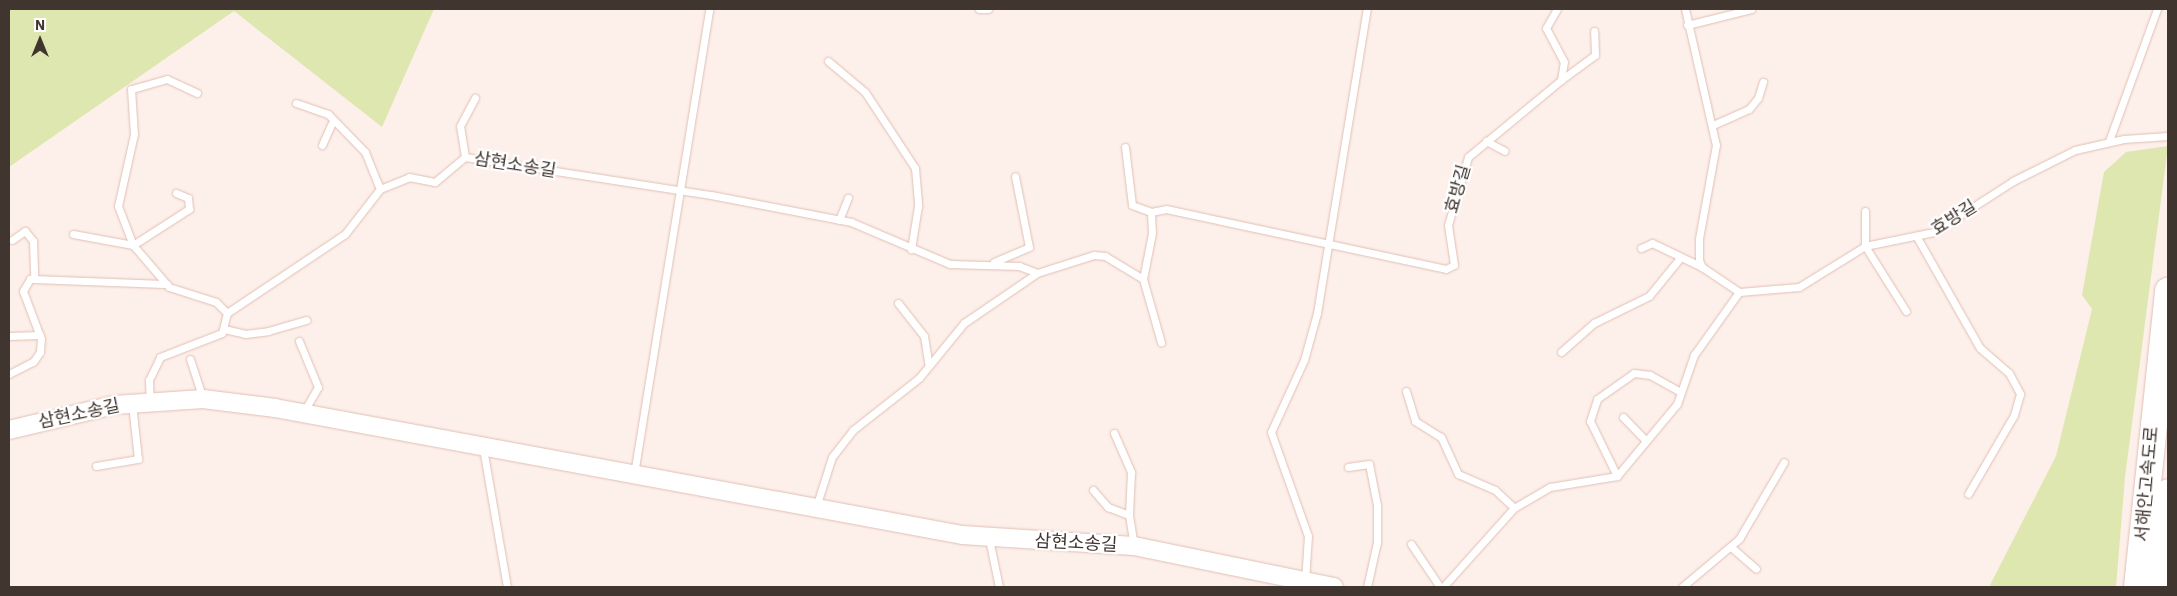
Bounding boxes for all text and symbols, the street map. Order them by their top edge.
north arrow [15,15,65,65]
text: N [35,16,45,34]
street label: 삼현소송길 [472,148,558,182]
street label: 효방길 [1441,162,1475,216]
street label: 효방길 [1927,196,1981,240]
street label: 삼현소송길 [36,395,122,433]
street label: 서해안고속도로 [2131,425,2163,543]
street label: 삼현소송길 [1034,530,1118,556]

